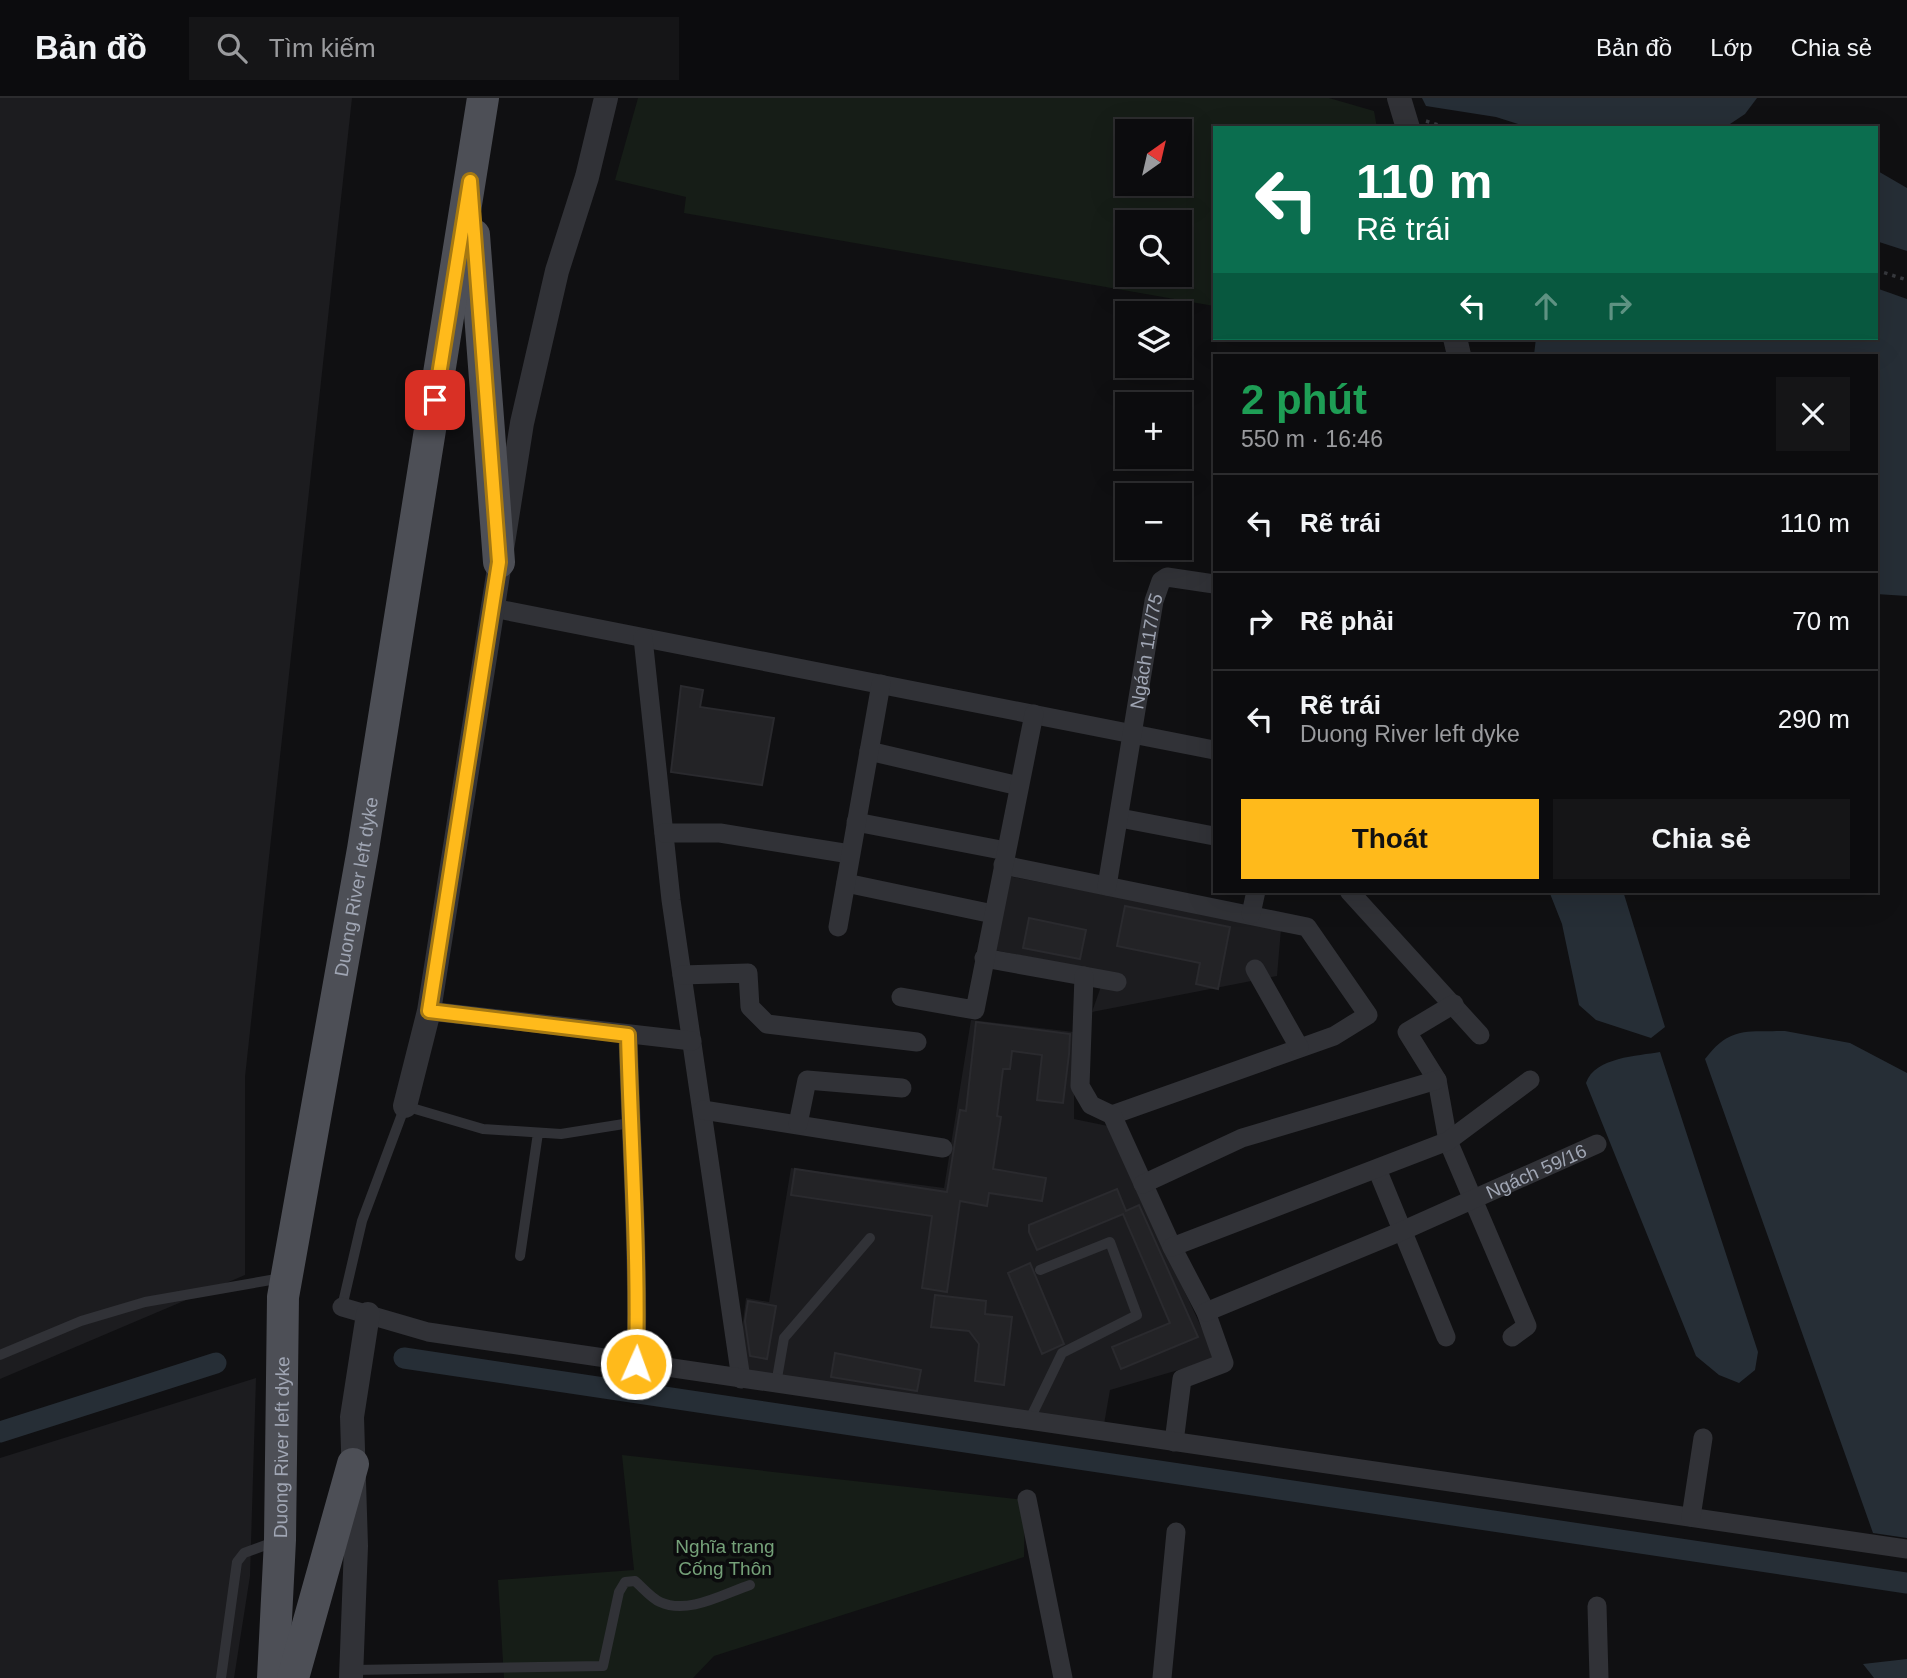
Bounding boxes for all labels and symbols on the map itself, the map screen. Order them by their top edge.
north arrow [1115,119,1192,196]
pin [405,370,465,430]
street label: Ngách 117/75 [1126,590,1167,711]
street label: Duong River left dyke [330,795,382,978]
street label: Ngách 59/16 [1483,1140,1590,1203]
position arrow [599,1327,673,1401]
street label: Duong River left dyke [270,1356,293,1538]
park label: Nghĩa trang Cống Thôn [675,1536,775,1579]

